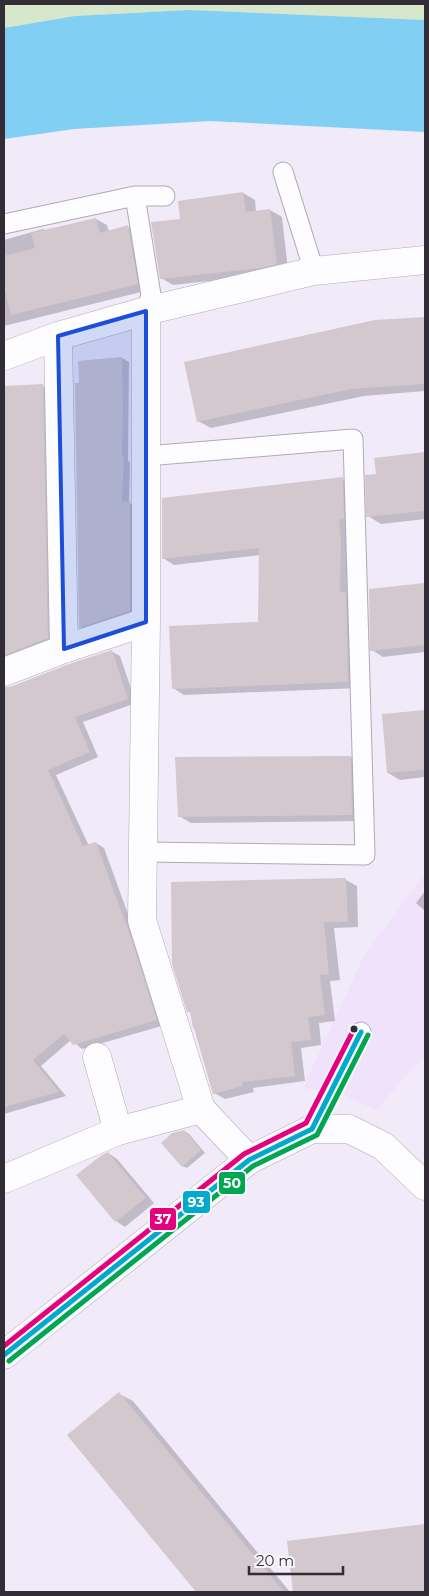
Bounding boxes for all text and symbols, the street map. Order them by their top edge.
unlabelled marker [349,1024,359,1034]
line badge: 50 [218,1171,246,1195]
text: 50 [223,1174,241,1192]
line badge: 93 [182,1190,211,1214]
text: 93 [187,1193,205,1211]
line badge: 37 [149,1207,177,1231]
text: 37 [154,1210,172,1228]
scale bar [249,1544,343,1576]
text: 20 m [256,1551,294,1570]

